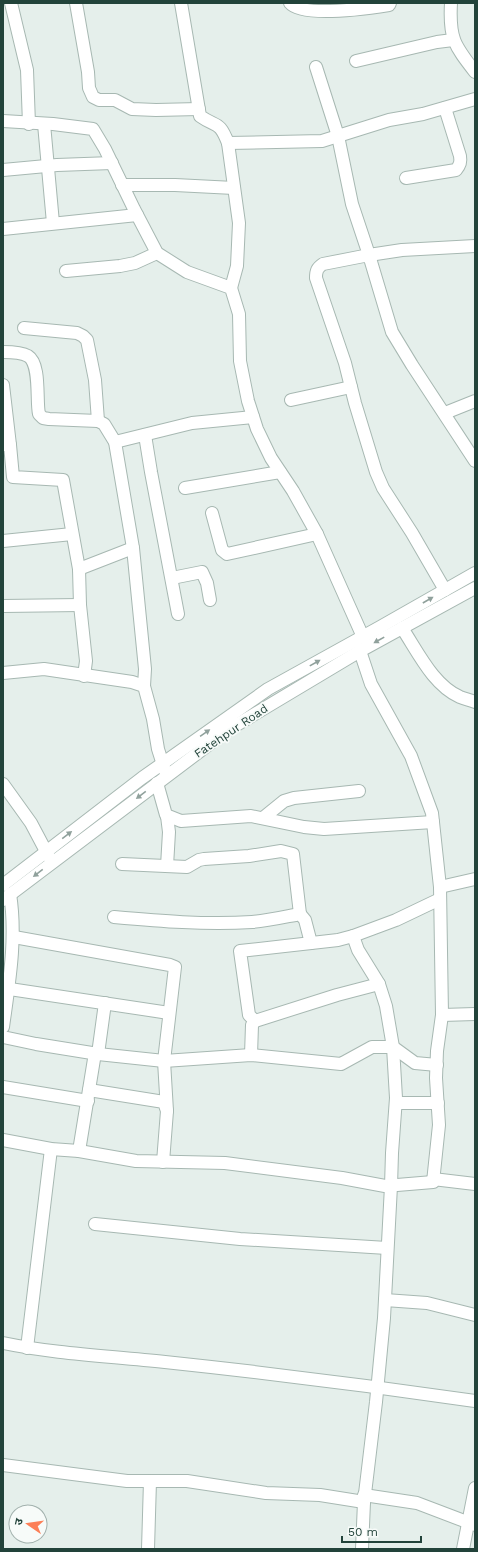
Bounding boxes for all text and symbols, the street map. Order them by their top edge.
one-way arrow [422,596,434,603]
one-way arrow [373,637,385,644]
one-way arrow [309,660,320,667]
street label: Fatehpur Road [192,701,270,761]
one-way arrow [200,729,211,738]
one-way arrow [136,790,147,799]
one-way arrow [61,831,72,840]
one-way arrow [32,869,43,877]
north arrow [8,1504,48,1544]
text: उ [12,1517,26,1526]
scale bar [342,1518,421,1544]
text: 50 m [348,1525,378,1539]

